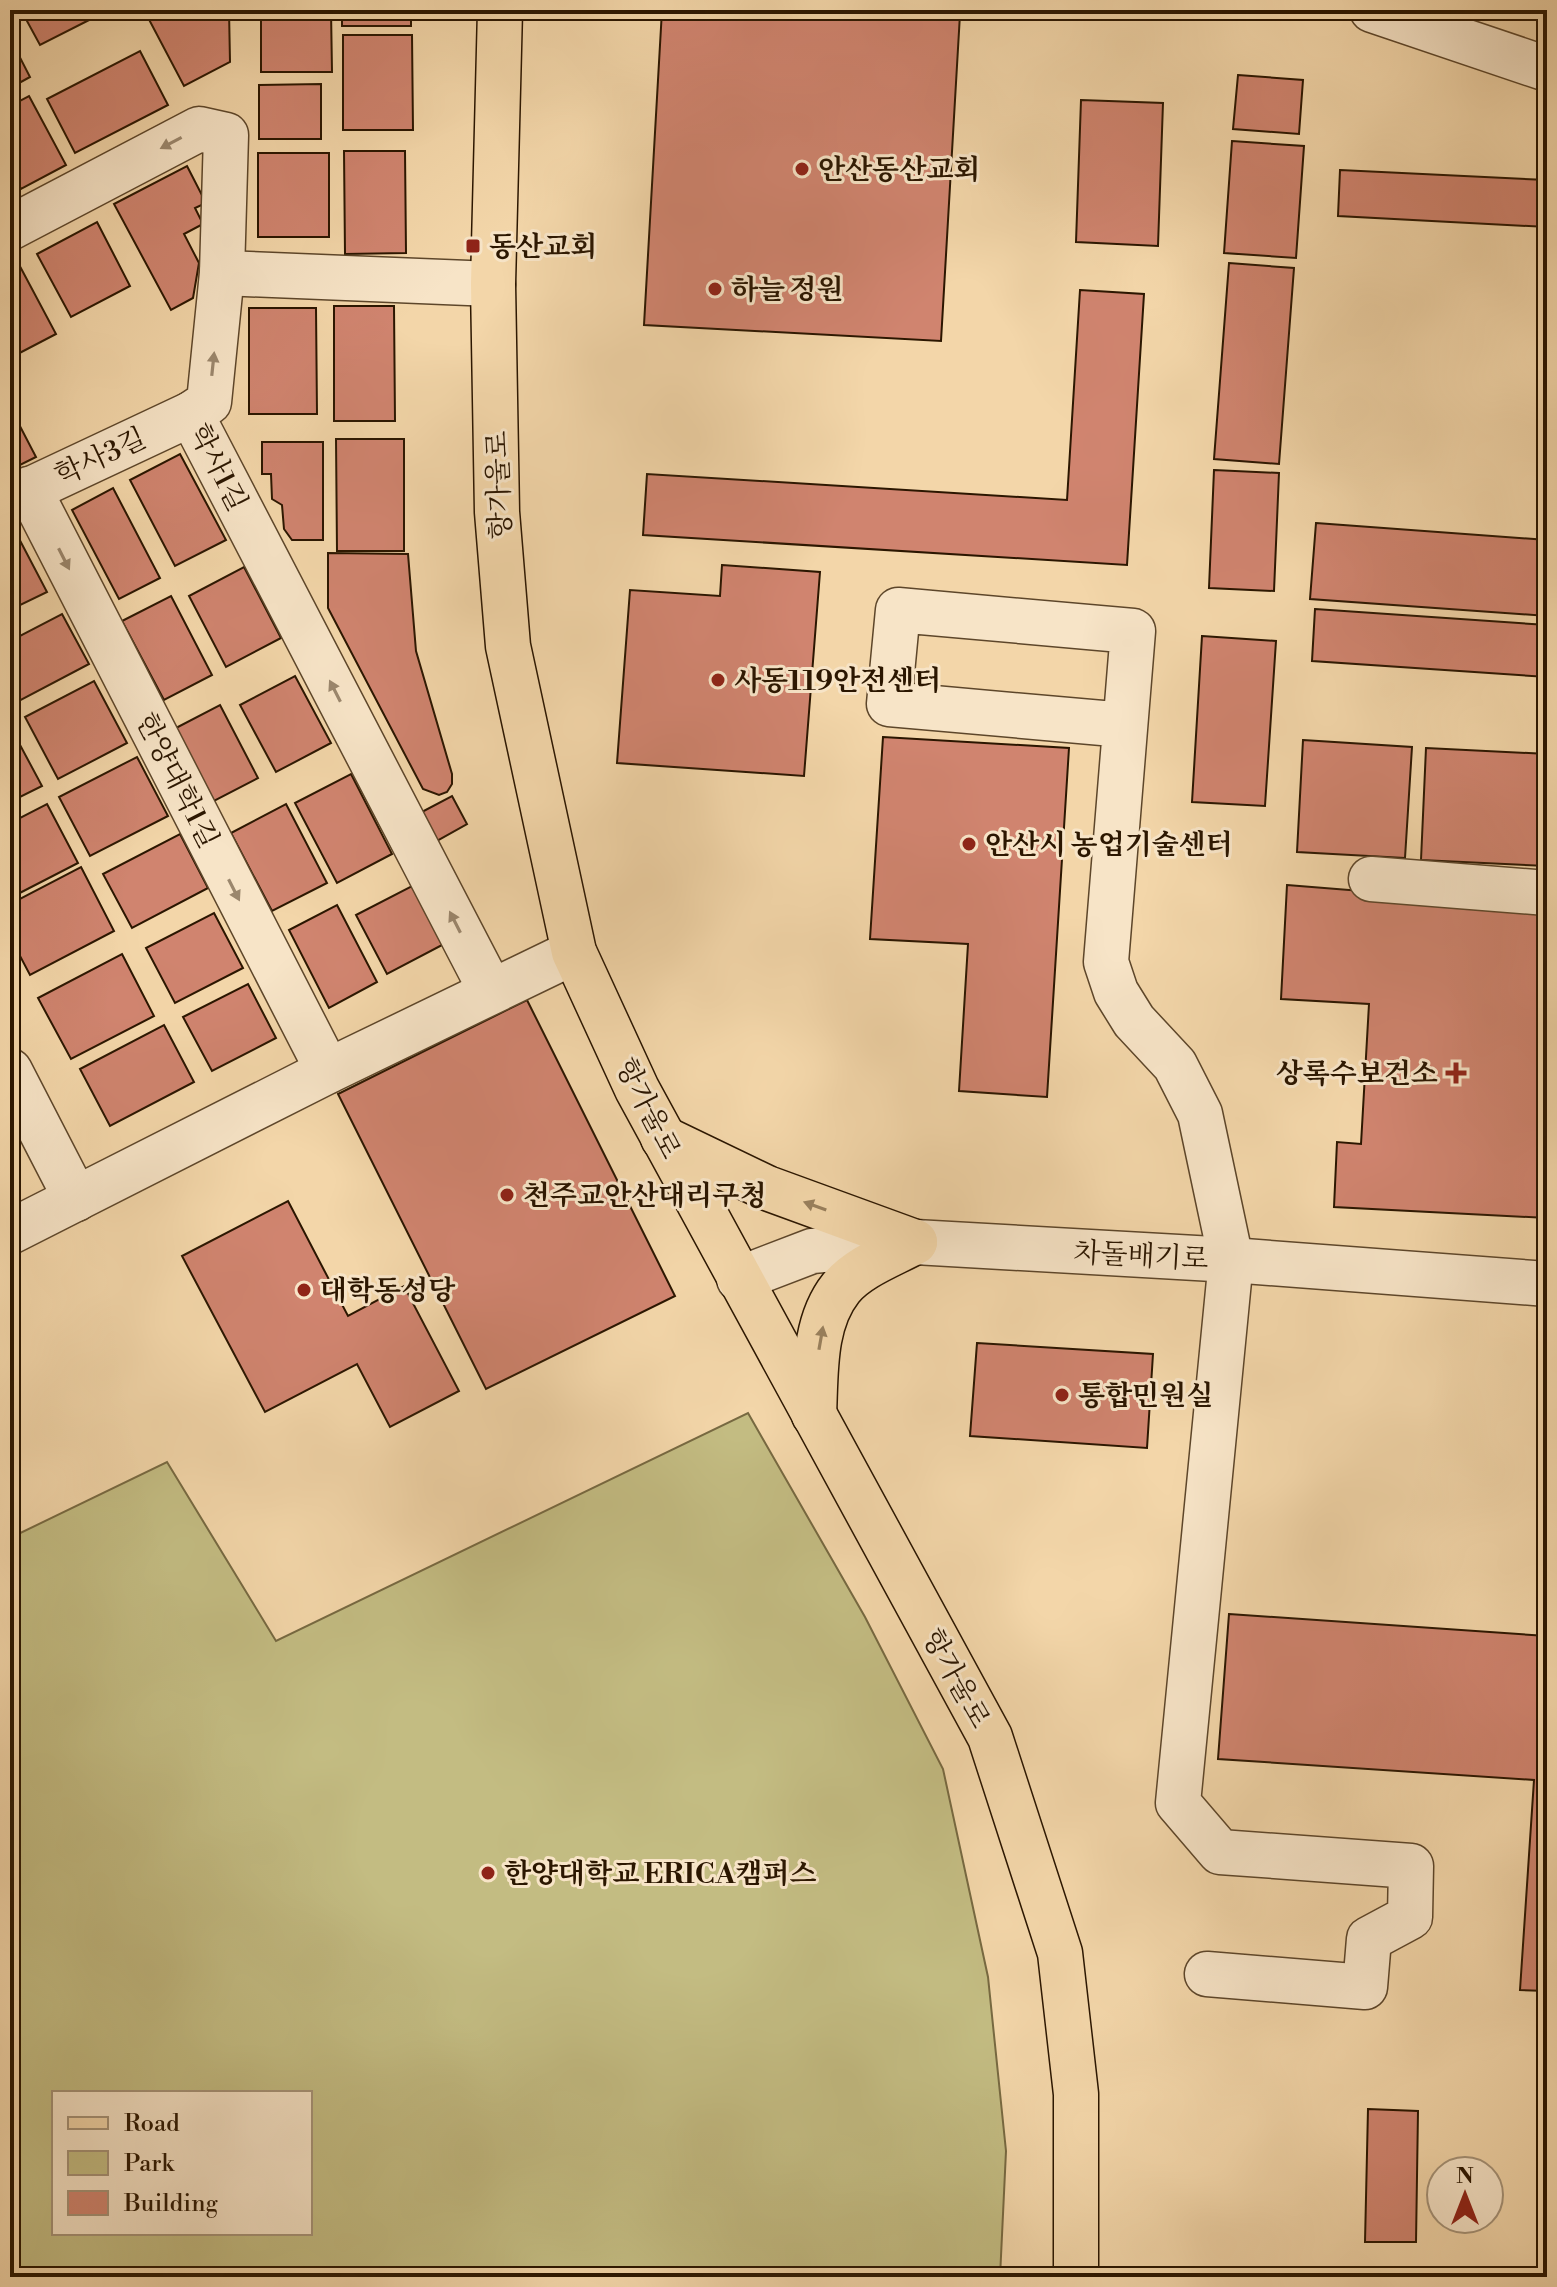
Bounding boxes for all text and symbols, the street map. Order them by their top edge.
one-way arrow [160,137,183,150]
place label: 안산동산교회 [818,153,980,188]
marker: 안산동산교회 [793,160,811,178]
place label: 동산교회 [489,230,597,265]
marker: 동산교회 [464,237,482,255]
place label: 하늘 정원 [731,273,844,308]
marker: 하늘 정원 [706,280,724,298]
one-way arrow [206,351,219,376]
street label: 학사1길 [181,418,254,517]
street label: 학사3길 [49,421,152,494]
street label: 항가울로 [480,430,519,540]
one-way arrow [58,547,71,570]
place label: 사동119안전센터 [734,664,941,699]
marker: 사동119안전센터 [709,671,727,689]
one-way arrow [328,680,342,703]
street label: 한양대학1길 [128,707,226,854]
place label: 안산시 농업기술센터 [985,828,1233,863]
marker: 안산시 농업기술센터 [960,835,978,853]
one-way arrow [228,878,241,901]
one-way arrow [448,910,461,933]
street label: 항가울로 [608,1053,688,1165]
place label: 상록수보건소 [1276,1057,1438,1092]
marker: 상록수보건소 [1445,1062,1467,1084]
place label: 천주교안산대리구청 [523,1179,766,1214]
marker: 천주교안산대리구청 [498,1186,516,1204]
one-way arrow [803,1199,827,1212]
street label: 차돌배기로 [1072,1235,1209,1278]
place label: 대학동성당 [320,1274,456,1309]
marker: 대학동성당 [295,1281,313,1299]
one-way arrow [815,1325,827,1350]
place label: 통합민원실 [1078,1379,1213,1414]
marker: 통합민원실 [1053,1386,1071,1404]
street label: 항가울로 [914,1623,997,1735]
place label: 한양대학교 ERICA캠퍼스 [504,1857,816,1892]
marker: 한양대학교 ERICA캠퍼스 [479,1864,497,1882]
legend [52,2091,312,2235]
text: Road [124,2109,180,2139]
text: Park [124,2149,175,2179]
north arrow [1425,2155,1505,2235]
text: N [1456,2163,1474,2190]
text: Building [123,2189,218,2219]

